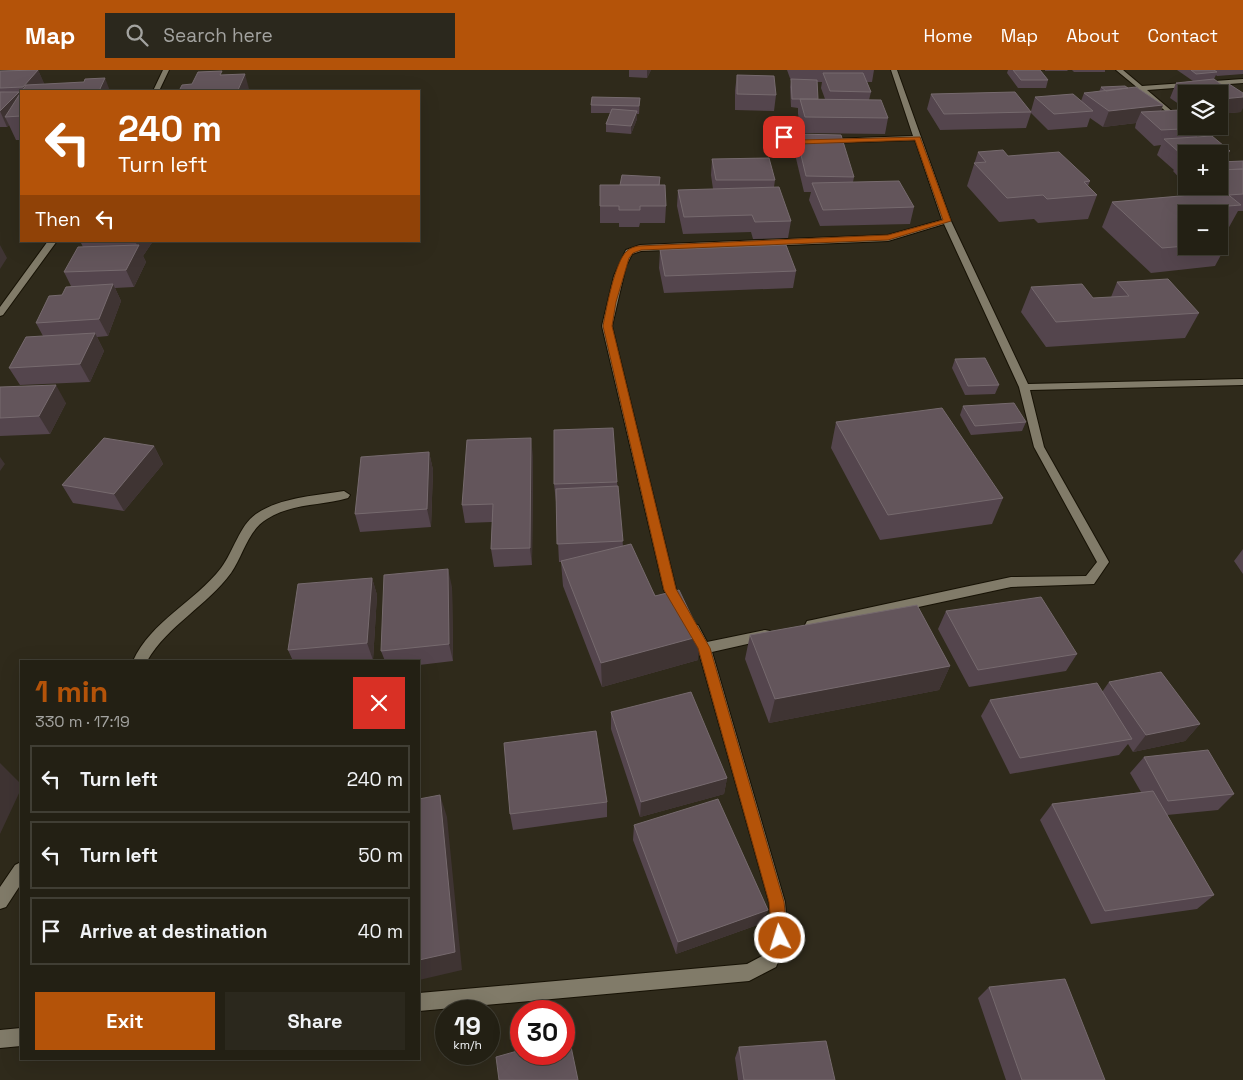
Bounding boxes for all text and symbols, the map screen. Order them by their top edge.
search box [105,13,455,58]
text: Map [25,20,75,51]
icon: search [123,21,151,49]
text: Search here [163,23,273,48]
text: Home [924,24,973,47]
text: Map [1001,24,1038,47]
text: About [1066,24,1120,47]
text: Contact [1148,24,1218,47]
map controls [1178,85,1228,255]
button: layers [1178,85,1228,135]
text: 240 m [118,107,222,151]
icon: left [35,110,100,175]
pin [763,116,805,158]
icon: arrive [770,123,798,151]
button: + [1178,145,1228,195]
text: Turn left [118,150,208,178]
icon: left [91,205,119,233]
button: − [1178,205,1228,255]
text: Then [35,207,81,232]
text: 1 min [35,672,108,711]
button: close [353,677,405,729]
text: 330 m · 17:19 [35,711,130,732]
icon: left [37,765,65,793]
text: Turn left [80,767,158,792]
text: 240 m [347,767,403,792]
icon: left [37,841,65,869]
text: Turn left [80,843,158,868]
text: 50 m [358,843,403,868]
position arrow [753,911,805,963]
icon: arrive [37,917,65,945]
text: Arrive at destination [80,919,268,944]
text: 40 m [358,919,403,944]
button: Exit [35,992,215,1050]
button: Share [225,992,405,1050]
speed limit sign: 30 [510,1000,575,1065]
text: 19 [454,1010,481,1042]
text: km/h [453,1037,482,1053]

